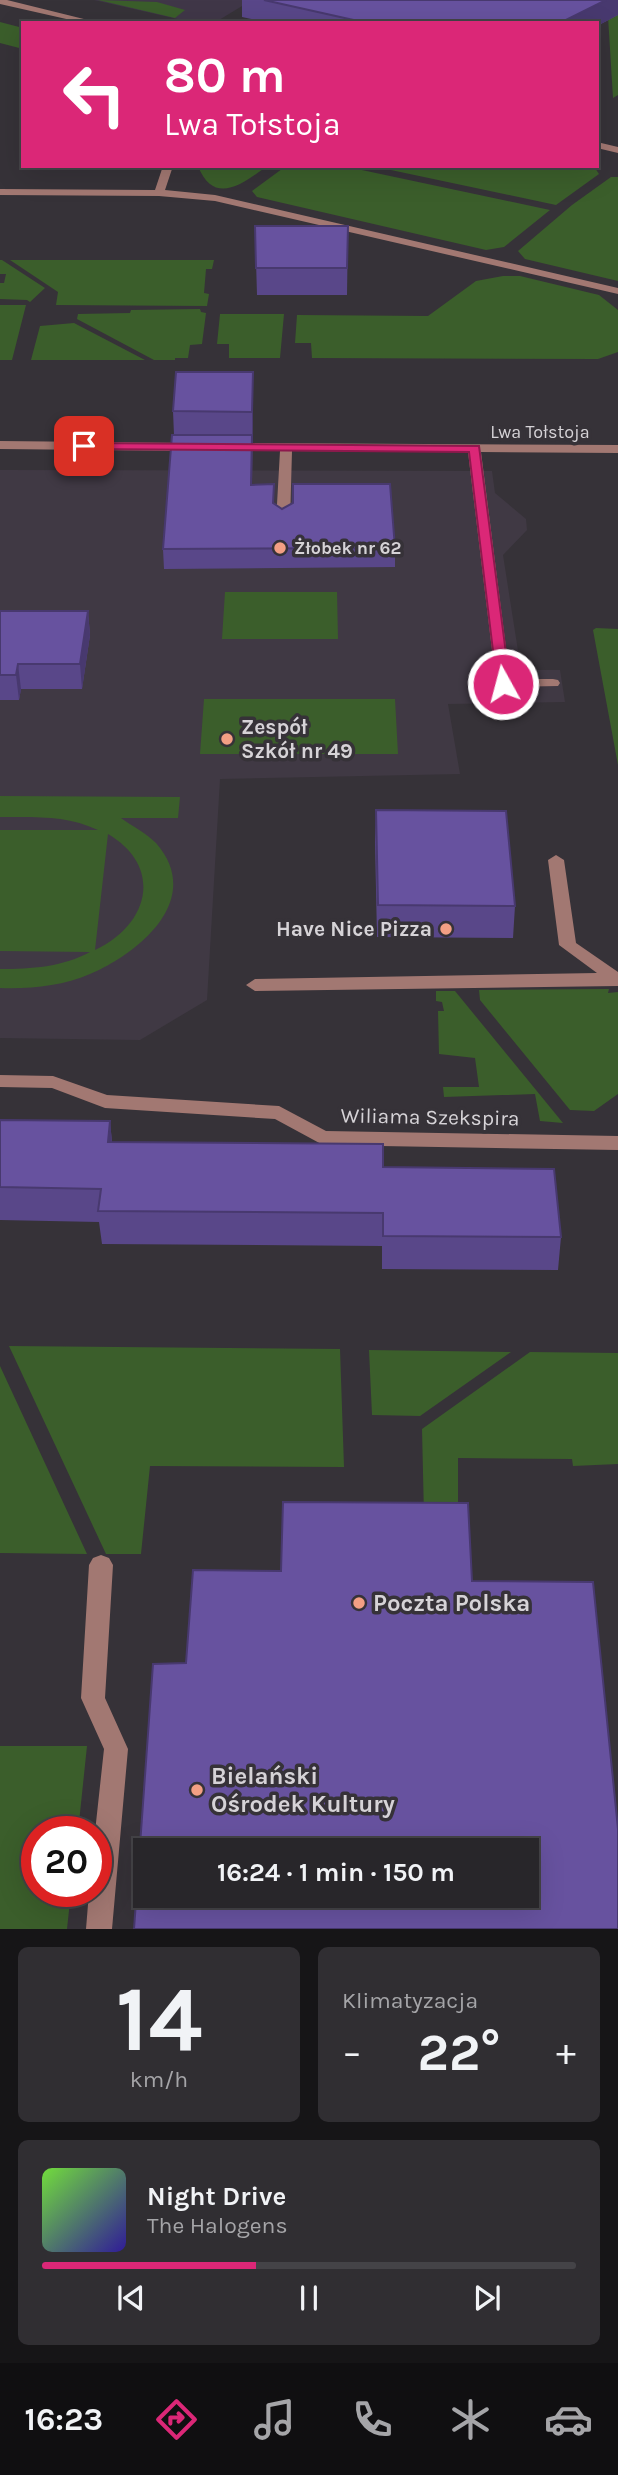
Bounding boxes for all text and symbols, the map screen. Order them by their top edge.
text: 80 m [164,47,286,104]
icon: left [49,49,140,140]
text: Lwa Tołstoja [164,106,341,143]
pin [54,416,114,476]
street label: Lwa Tołstoja [490,421,590,443]
icon: arrive [65,427,103,465]
place label: Żłobek nr 62 [294,537,401,559]
marker: Żłobek nr 62 [272,540,288,556]
position arrow [466,647,540,721]
place label: Zespół Szkół nr 49 [241,715,353,763]
marker: Zespół Szkół nr 49 [219,731,235,747]
place label: Have Nice Pizza [276,917,432,941]
marker: Have Nice Pizza [438,921,454,937]
street label: Wiliama Szekspira [340,1103,520,1131]
place label: Poczta Polska [373,1589,530,1617]
marker: Poczta Polska [351,1595,367,1611]
place label: Bielański Ośrodek Kultury [211,1762,395,1818]
marker: Bielański Ośrodek Kultury [189,1782,205,1798]
speed limit sign: 20 [21,1816,112,1907]
text: 16:24 · 1 min · 150 m [217,1857,455,1888]
text: 14 [116,1967,202,2073]
text: Klimatyzacja [342,1987,478,2014]
text: 22° [417,2022,501,2083]
text: − [342,2030,362,2075]
text: + [556,2030,576,2075]
text: km/h [130,2066,188,2093]
text: Night Drive [147,2181,286,2212]
text: The Halogens [147,2212,287,2239]
icon: previous [112,2279,150,2317]
icon: pause [290,2279,328,2317]
icon: next [468,2279,506,2317]
icon: directions [152,2395,201,2444]
icon: music [250,2395,299,2444]
icon: phone [348,2395,397,2444]
icon: climate [446,2395,495,2444]
icon: car [544,2395,593,2444]
text: 16:23 [25,2401,103,2438]

